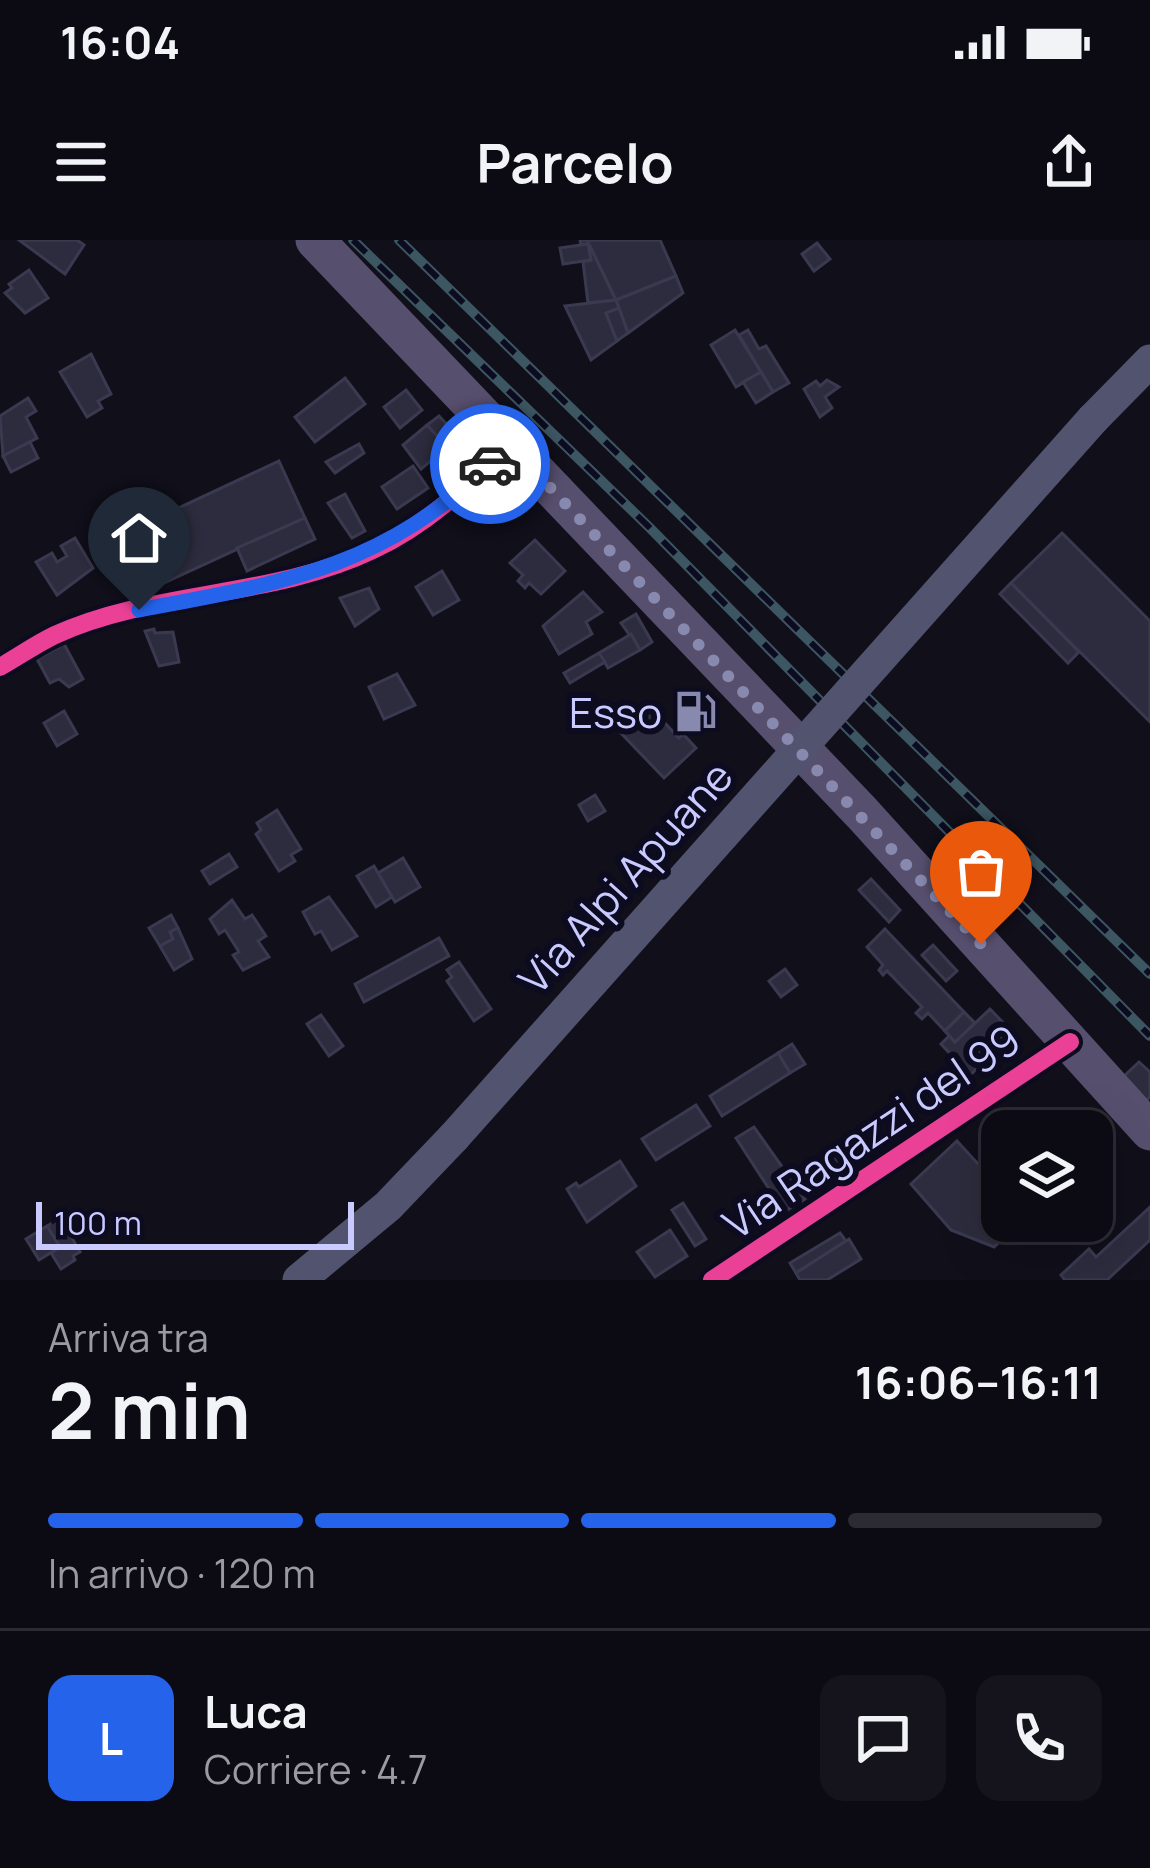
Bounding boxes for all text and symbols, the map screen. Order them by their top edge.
text: 16:04 [60,11,180,73]
text: Parcelo [476,125,674,199]
icon: menu [48,129,114,195]
icon: share [1036,129,1102,195]
courier [430,404,550,524]
icon: car [457,431,523,497]
pin [88,487,190,610]
icon: home [106,505,172,571]
place label: Esso [569,683,662,741]
fuel station icon: Esso [673,689,719,735]
street label: Via Alpi Apuane [505,748,745,1006]
pin [930,821,1032,944]
icon: bag [948,839,1014,905]
street label: Via Ragazzi del 99 [711,1010,1031,1252]
map controls [981,1110,1113,1242]
button: layers [981,1110,1113,1242]
scale bar [36,1196,354,1249]
text: 100 m [54,1200,142,1245]
text: Arriva tra [48,1310,209,1364]
text: 16:06–16:11 [855,1351,1102,1413]
text: 2 min [48,1356,251,1462]
text: In arrivo · 120 m [48,1546,316,1600]
button: chat [820,1675,946,1801]
button: phone [976,1675,1102,1801]
text: Luca [204,1680,308,1742]
text: L [99,1707,123,1769]
text: Corriere · 4.7 [204,1742,428,1796]

